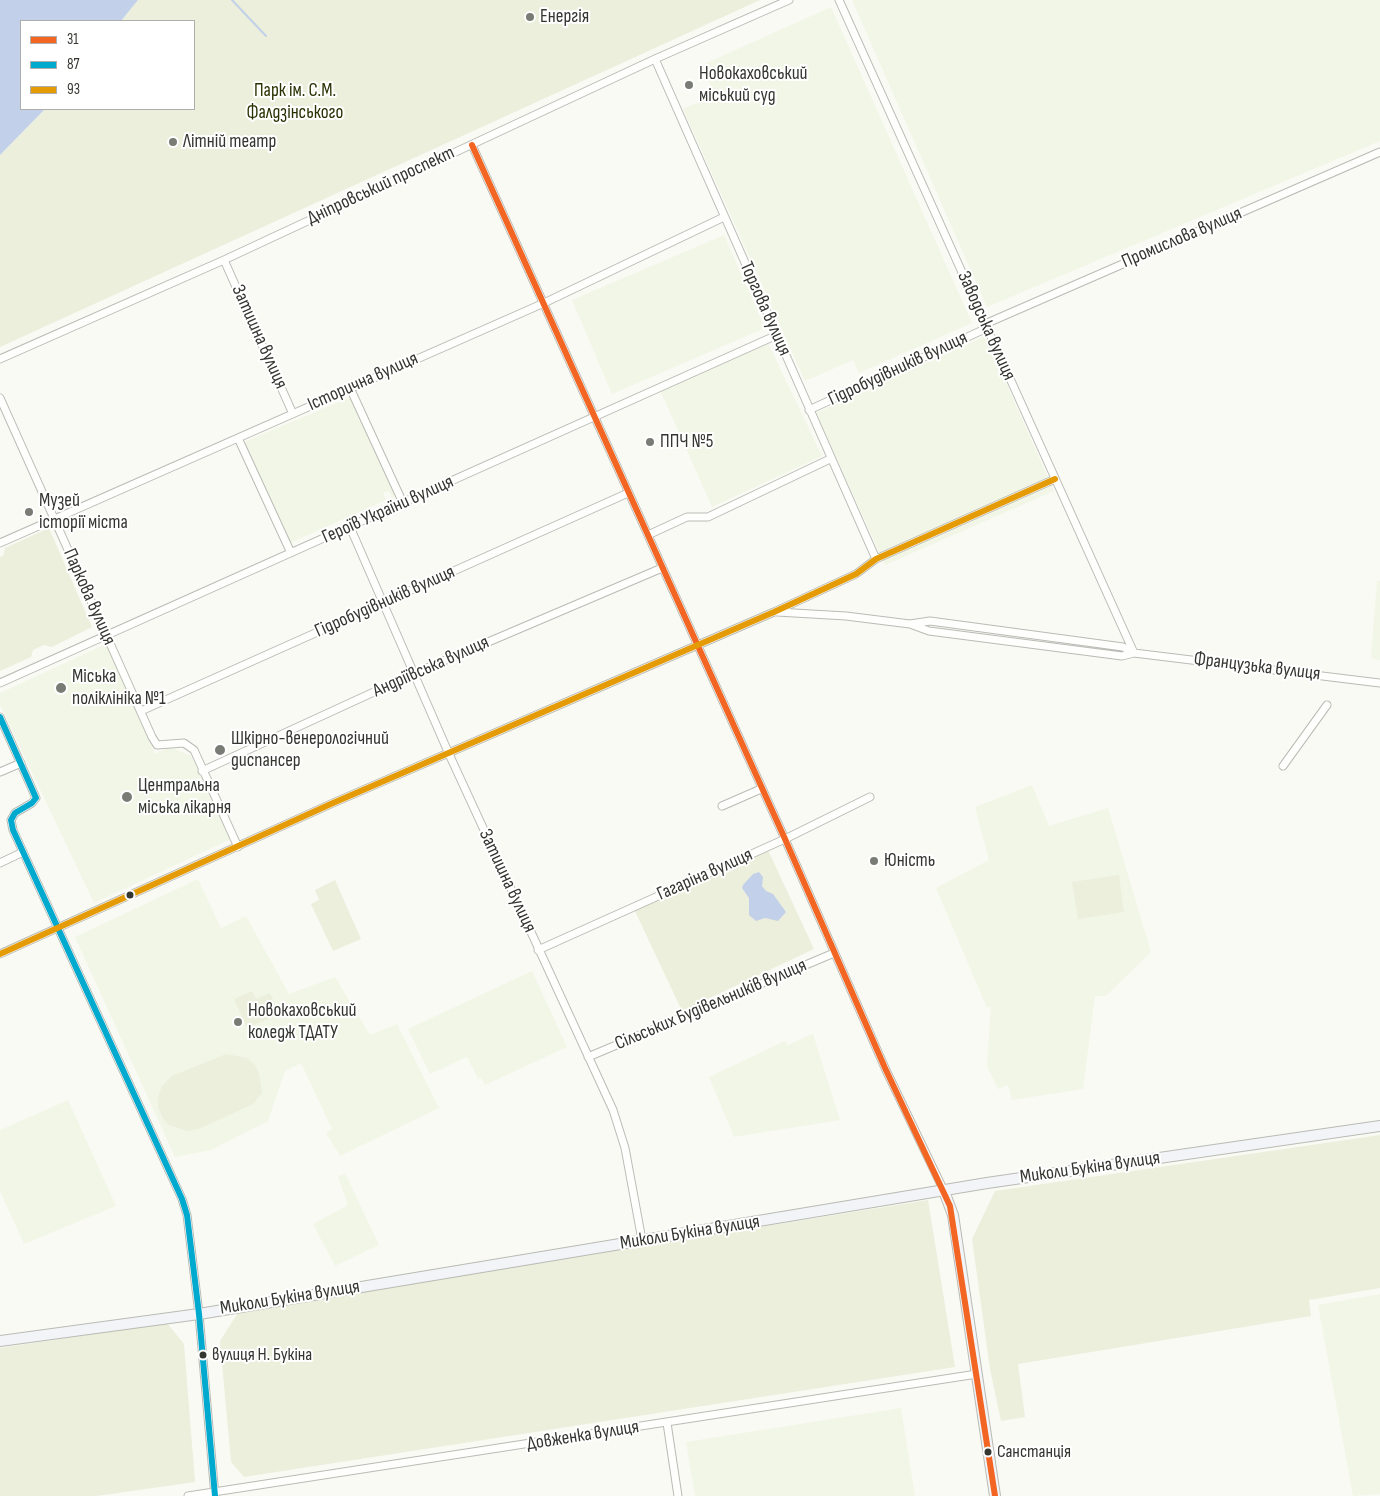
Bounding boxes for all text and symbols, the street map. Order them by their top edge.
place label: Енергія [540,6,589,28]
marker: Енергія [524,11,536,23]
legend [20,20,195,110]
text: 31 [67,30,79,49]
text: 87 [67,55,80,74]
place label: Новокаховський міський суд [699,63,808,107]
marker: Новокаховський міський суд [683,79,695,91]
text: 93 [67,80,80,99]
park label: Парк ім. С.М. Фалдзінського [246,80,344,124]
place label: Літній театр [183,131,276,153]
marker: Літній театр [167,136,179,148]
street label: Дніпровський проспект [304,142,458,230]
street label: Промислова вулиця [1119,202,1245,274]
street label: Торгова вулиця [734,258,796,360]
street label: Заводська вулиця [952,268,1020,384]
street label: Затишна вулиця [226,282,292,392]
street label: Гідробудівників вулиця [825,327,971,411]
street label: Історична вулиця [304,348,422,416]
place label: ППЧ №5 [660,431,713,453]
marker: ППЧ №5 [644,436,656,448]
street label: Героїв України вулиця [319,471,457,549]
place label: Музей історії міста [39,490,128,534]
marker: Музей історії міста [23,506,35,518]
street label: Паркова вулиця [58,545,120,649]
street label: Гідробудівників вулиця [311,561,459,643]
street label: Андріївська вулиця [369,631,493,703]
street label: Французька вулиця [1192,648,1322,686]
place label: Міська поліклініка №1 [72,666,166,710]
marker: Міська поліклініка №1 [54,681,68,695]
place label: Шкірно-венерологічний диспансер [231,728,389,772]
marker: Шкірно-венерологічний диспансер [213,743,227,757]
place label: Центральна міська лікарня [138,775,231,819]
marker: Центральна міська лікарня [120,790,134,804]
street label: Затишна вулиця [473,826,541,936]
street label: Гагаріна вулиця [654,844,756,906]
place label: Юність [884,850,935,872]
marker: Юність [868,855,880,867]
unlabelled marker [125,890,135,900]
street label: Сільських Будівельників вулиця [612,954,810,1056]
place label: Новокаховський коледж ТДАТУ [248,1000,357,1044]
marker: Новокаховський коледж ТДАТУ [232,1016,244,1028]
street label: Миколи Букіна вулиця [1019,1147,1161,1189]
street label: Миколи Букіна вулиця [619,1211,761,1255]
street label: Миколи Букіна вулиця [219,1276,361,1320]
place label: вулиця Н. Букіна [212,1344,312,1366]
marker: вулиця Н. Букіна [198,1350,208,1360]
street label: Довженка вулиця [525,1416,641,1456]
place label: Санстанція [997,1441,1071,1463]
marker: Санстанція [983,1447,993,1457]

